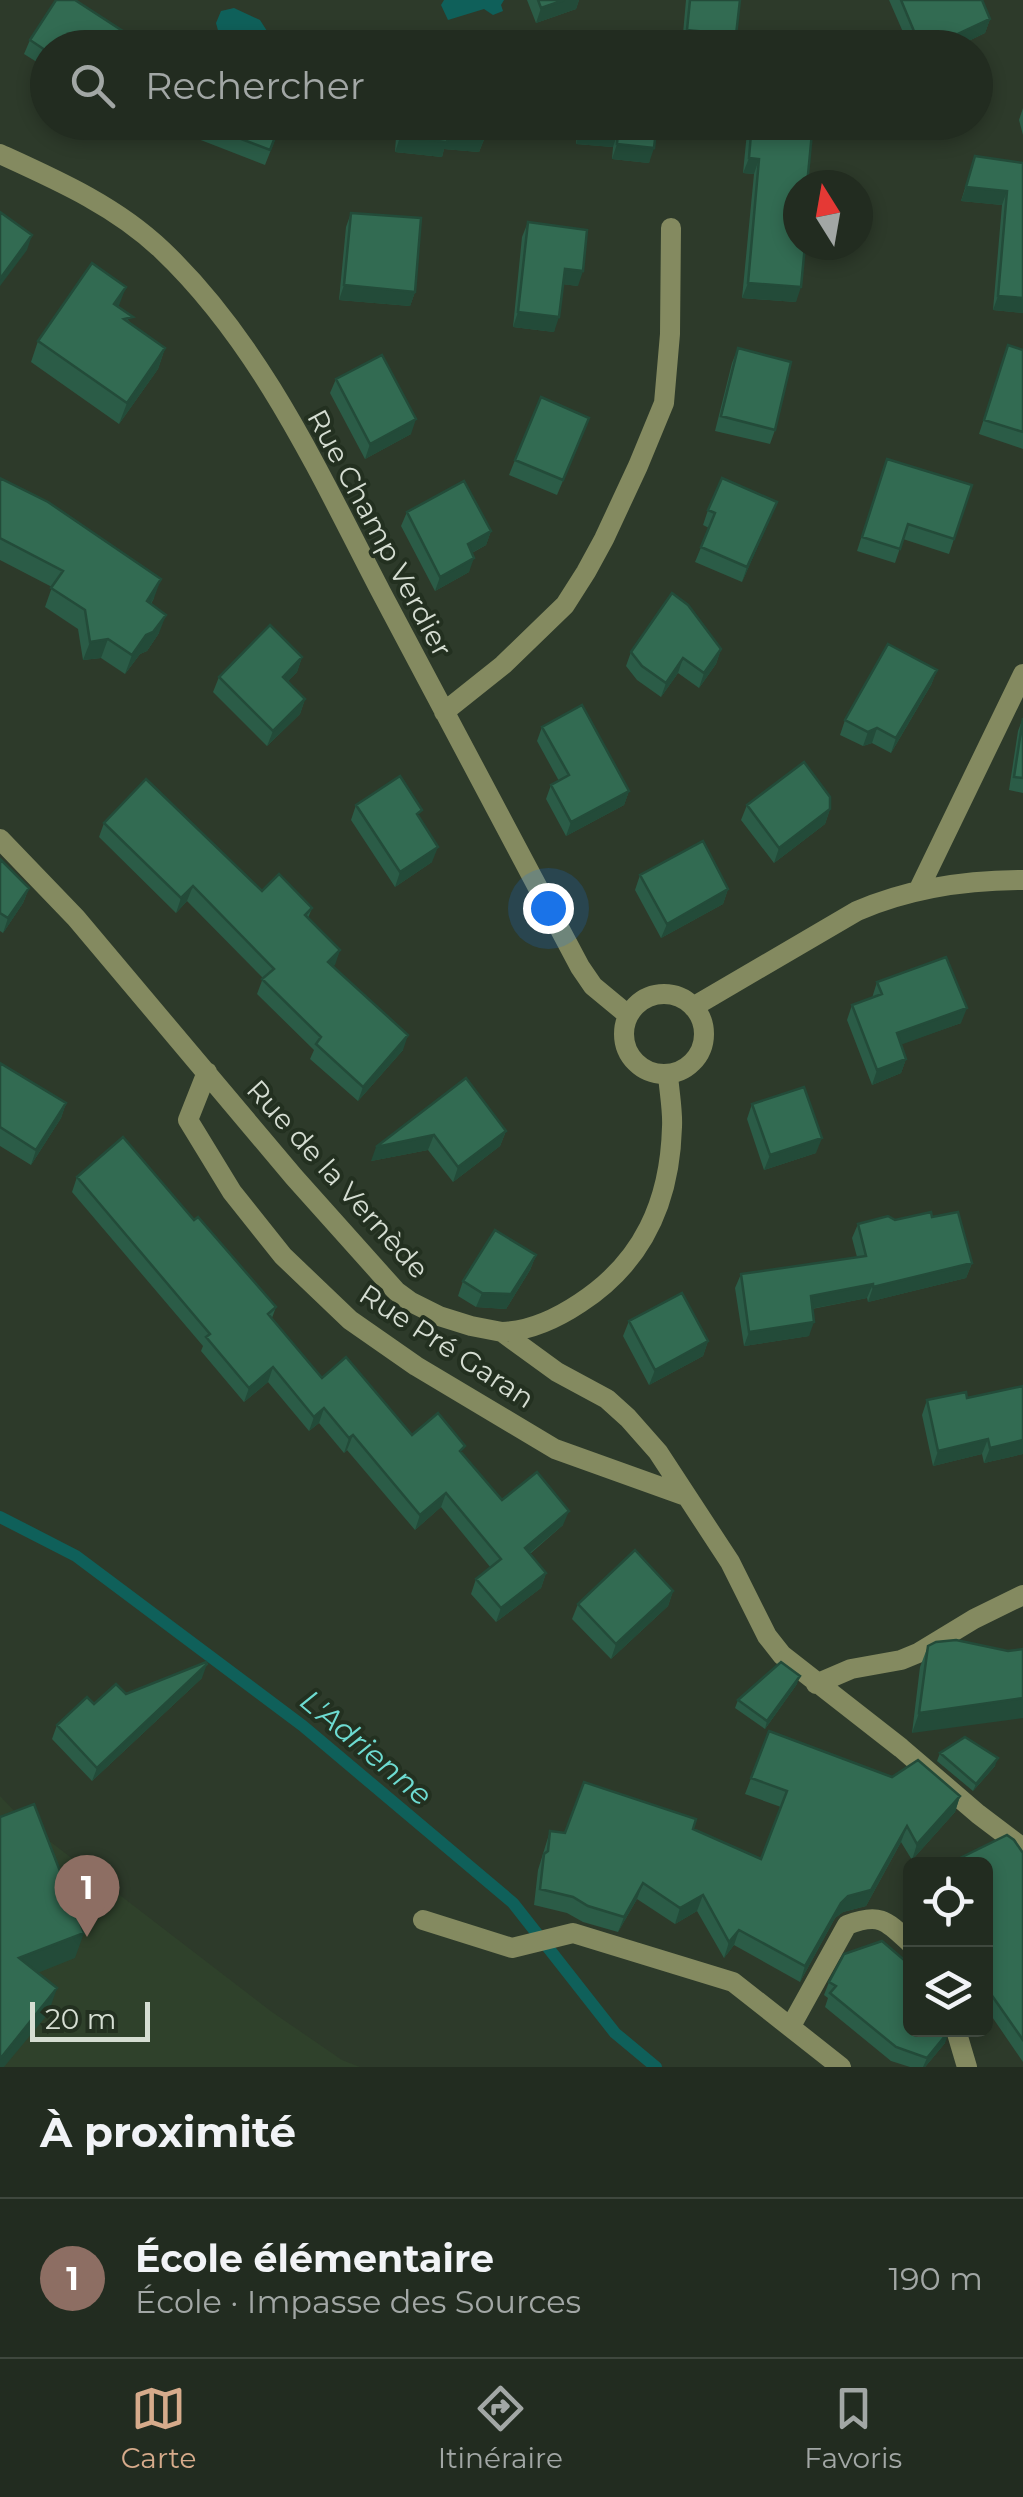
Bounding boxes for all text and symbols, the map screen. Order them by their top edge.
search box [30,30,993,140]
icon: search [65,58,120,113]
text: Rechercher [145,62,365,109]
north arrow [783,170,873,260]
street label: Rue Champ Verdier [300,404,460,662]
your location [523,883,574,934]
street label: Rue de la Vernède [240,1073,436,1285]
street label: Rue Pré Garan [353,1277,541,1415]
water label: L'Adrienne [293,1682,440,1813]
pin: 1 [54,1854,120,1937]
map controls [903,1857,993,2037]
button: locate [903,1857,993,1947]
button: layers [903,1947,993,2037]
scale bar [30,1997,150,2042]
text: 20 m [45,2002,116,2036]
text: À proximité [40,2106,296,2158]
text: École élémentaire [135,2235,494,2282]
text: 1 [66,2259,79,2298]
text: 190 m [888,2259,983,2298]
text: École · Impasse des Sources [135,2282,581,2321]
tab: Carte [121,2381,196,2475]
tab: Itinéraire [438,2381,563,2475]
tab: Favoris [804,2381,902,2475]

